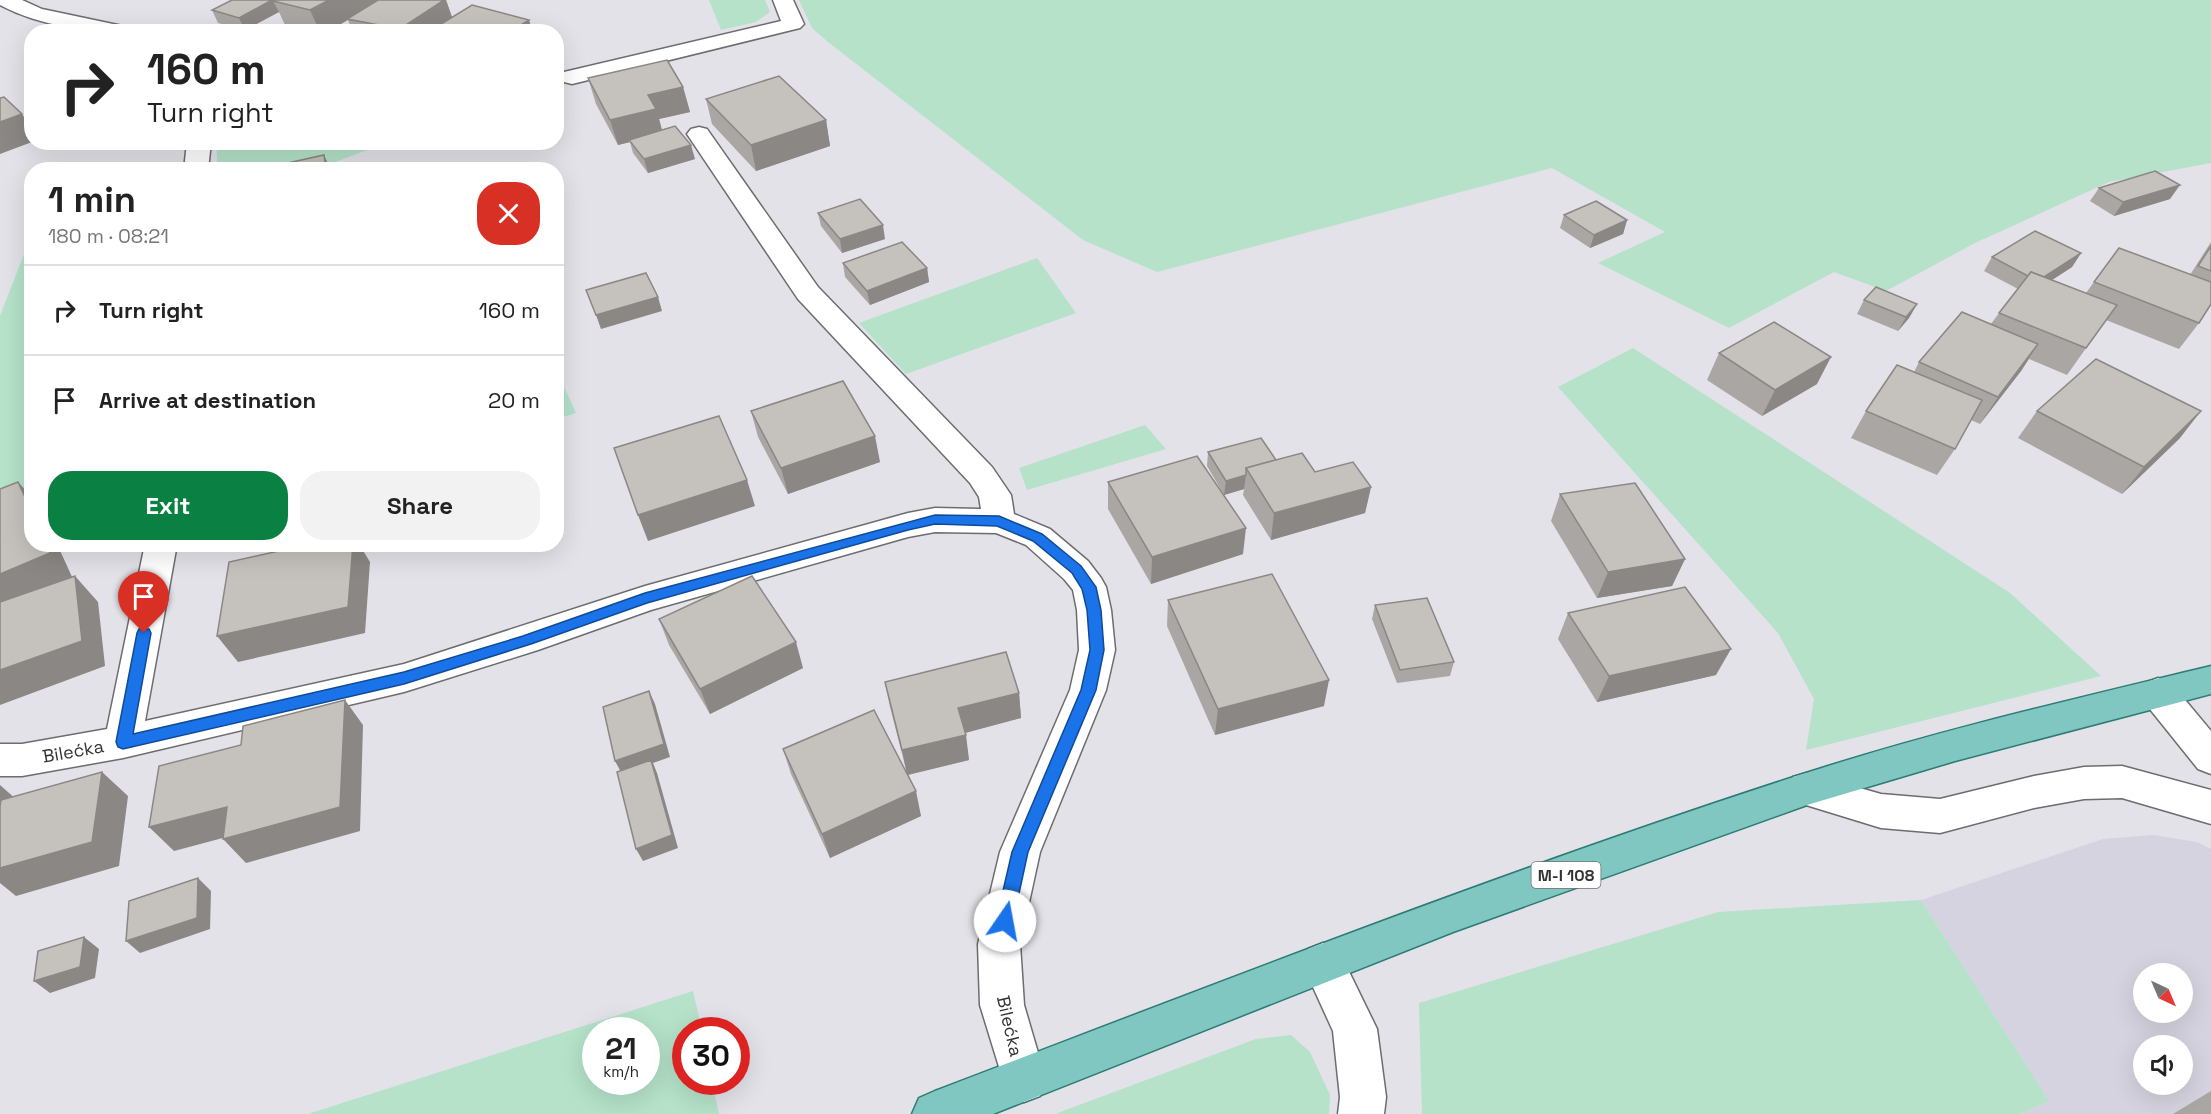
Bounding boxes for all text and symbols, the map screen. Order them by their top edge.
text: 160 m [147,43,266,96]
icon: right [48,48,126,126]
text: Turn right [147,95,274,130]
text: 1 min [48,177,136,223]
button: close [477,182,540,245]
text: 180 m · 08:21 [48,223,169,249]
icon: right [48,294,81,327]
text: Turn right [99,296,204,324]
text: 160 m [479,296,540,324]
icon: arrive [48,384,81,417]
text: Arrive at destination [99,386,316,414]
text: 20 m [488,386,540,414]
button: Exit [48,471,288,540]
button: Share [300,471,540,540]
pin [118,571,169,633]
icon: arrive [127,580,160,613]
street label: Bilećka [40,734,106,768]
road number: M-I 108 [1532,862,1600,888]
position arrow [973,889,1037,953]
north arrow [2133,963,2193,1023]
map controls [2133,963,2193,1095]
street label: Bilećka [992,993,1028,1059]
speed limit sign: 30 [672,1017,750,1095]
text: 21 [605,1029,637,1068]
button: sound [2133,1035,2193,1095]
text: km/h [603,1062,639,1081]

